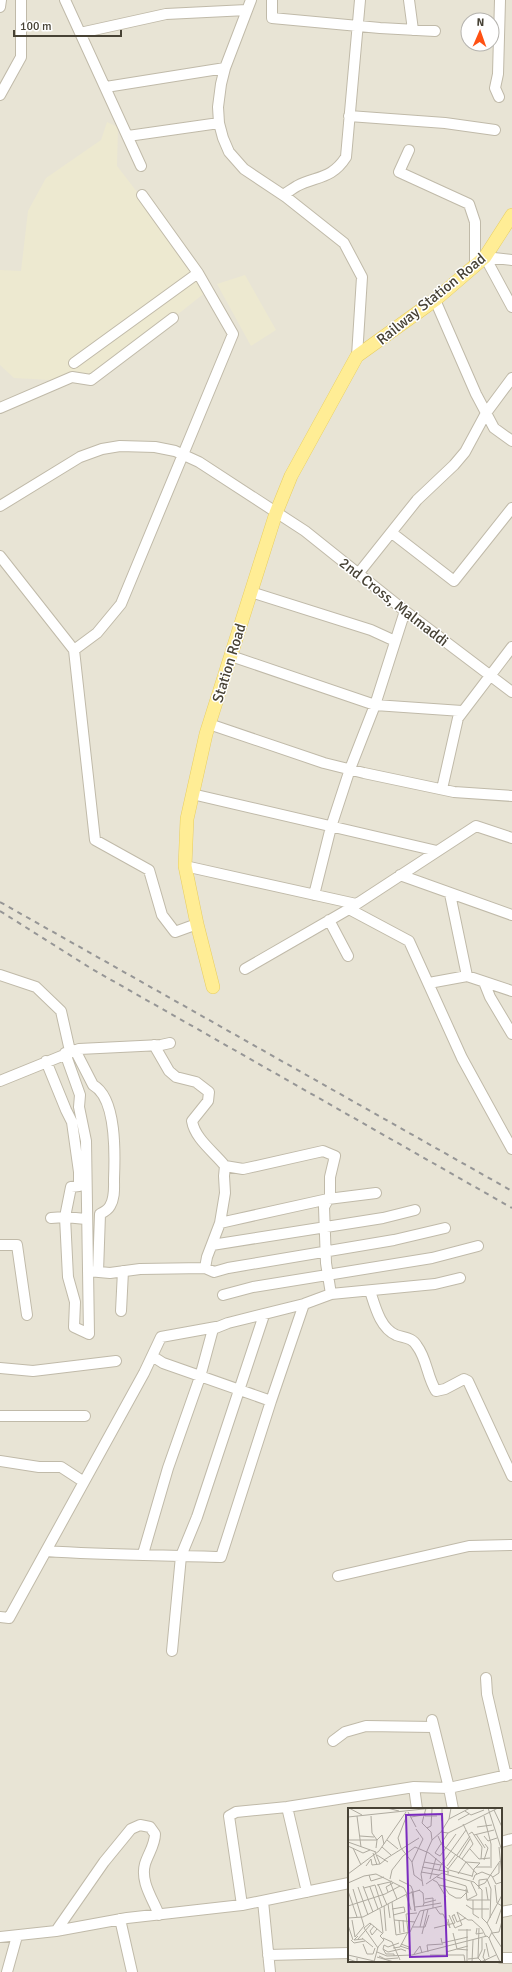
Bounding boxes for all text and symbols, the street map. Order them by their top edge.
scale bar [14,12,121,38]
north arrow [460,12,500,52]
text: N [476,16,484,29]
text: 100 m [20,19,52,34]
street label: Railway Station Road [373,249,489,349]
street label: 2nd Cross, Malmaddi [336,554,452,650]
street label: Station Road [208,621,250,705]
inset map [348,1808,502,1962]

